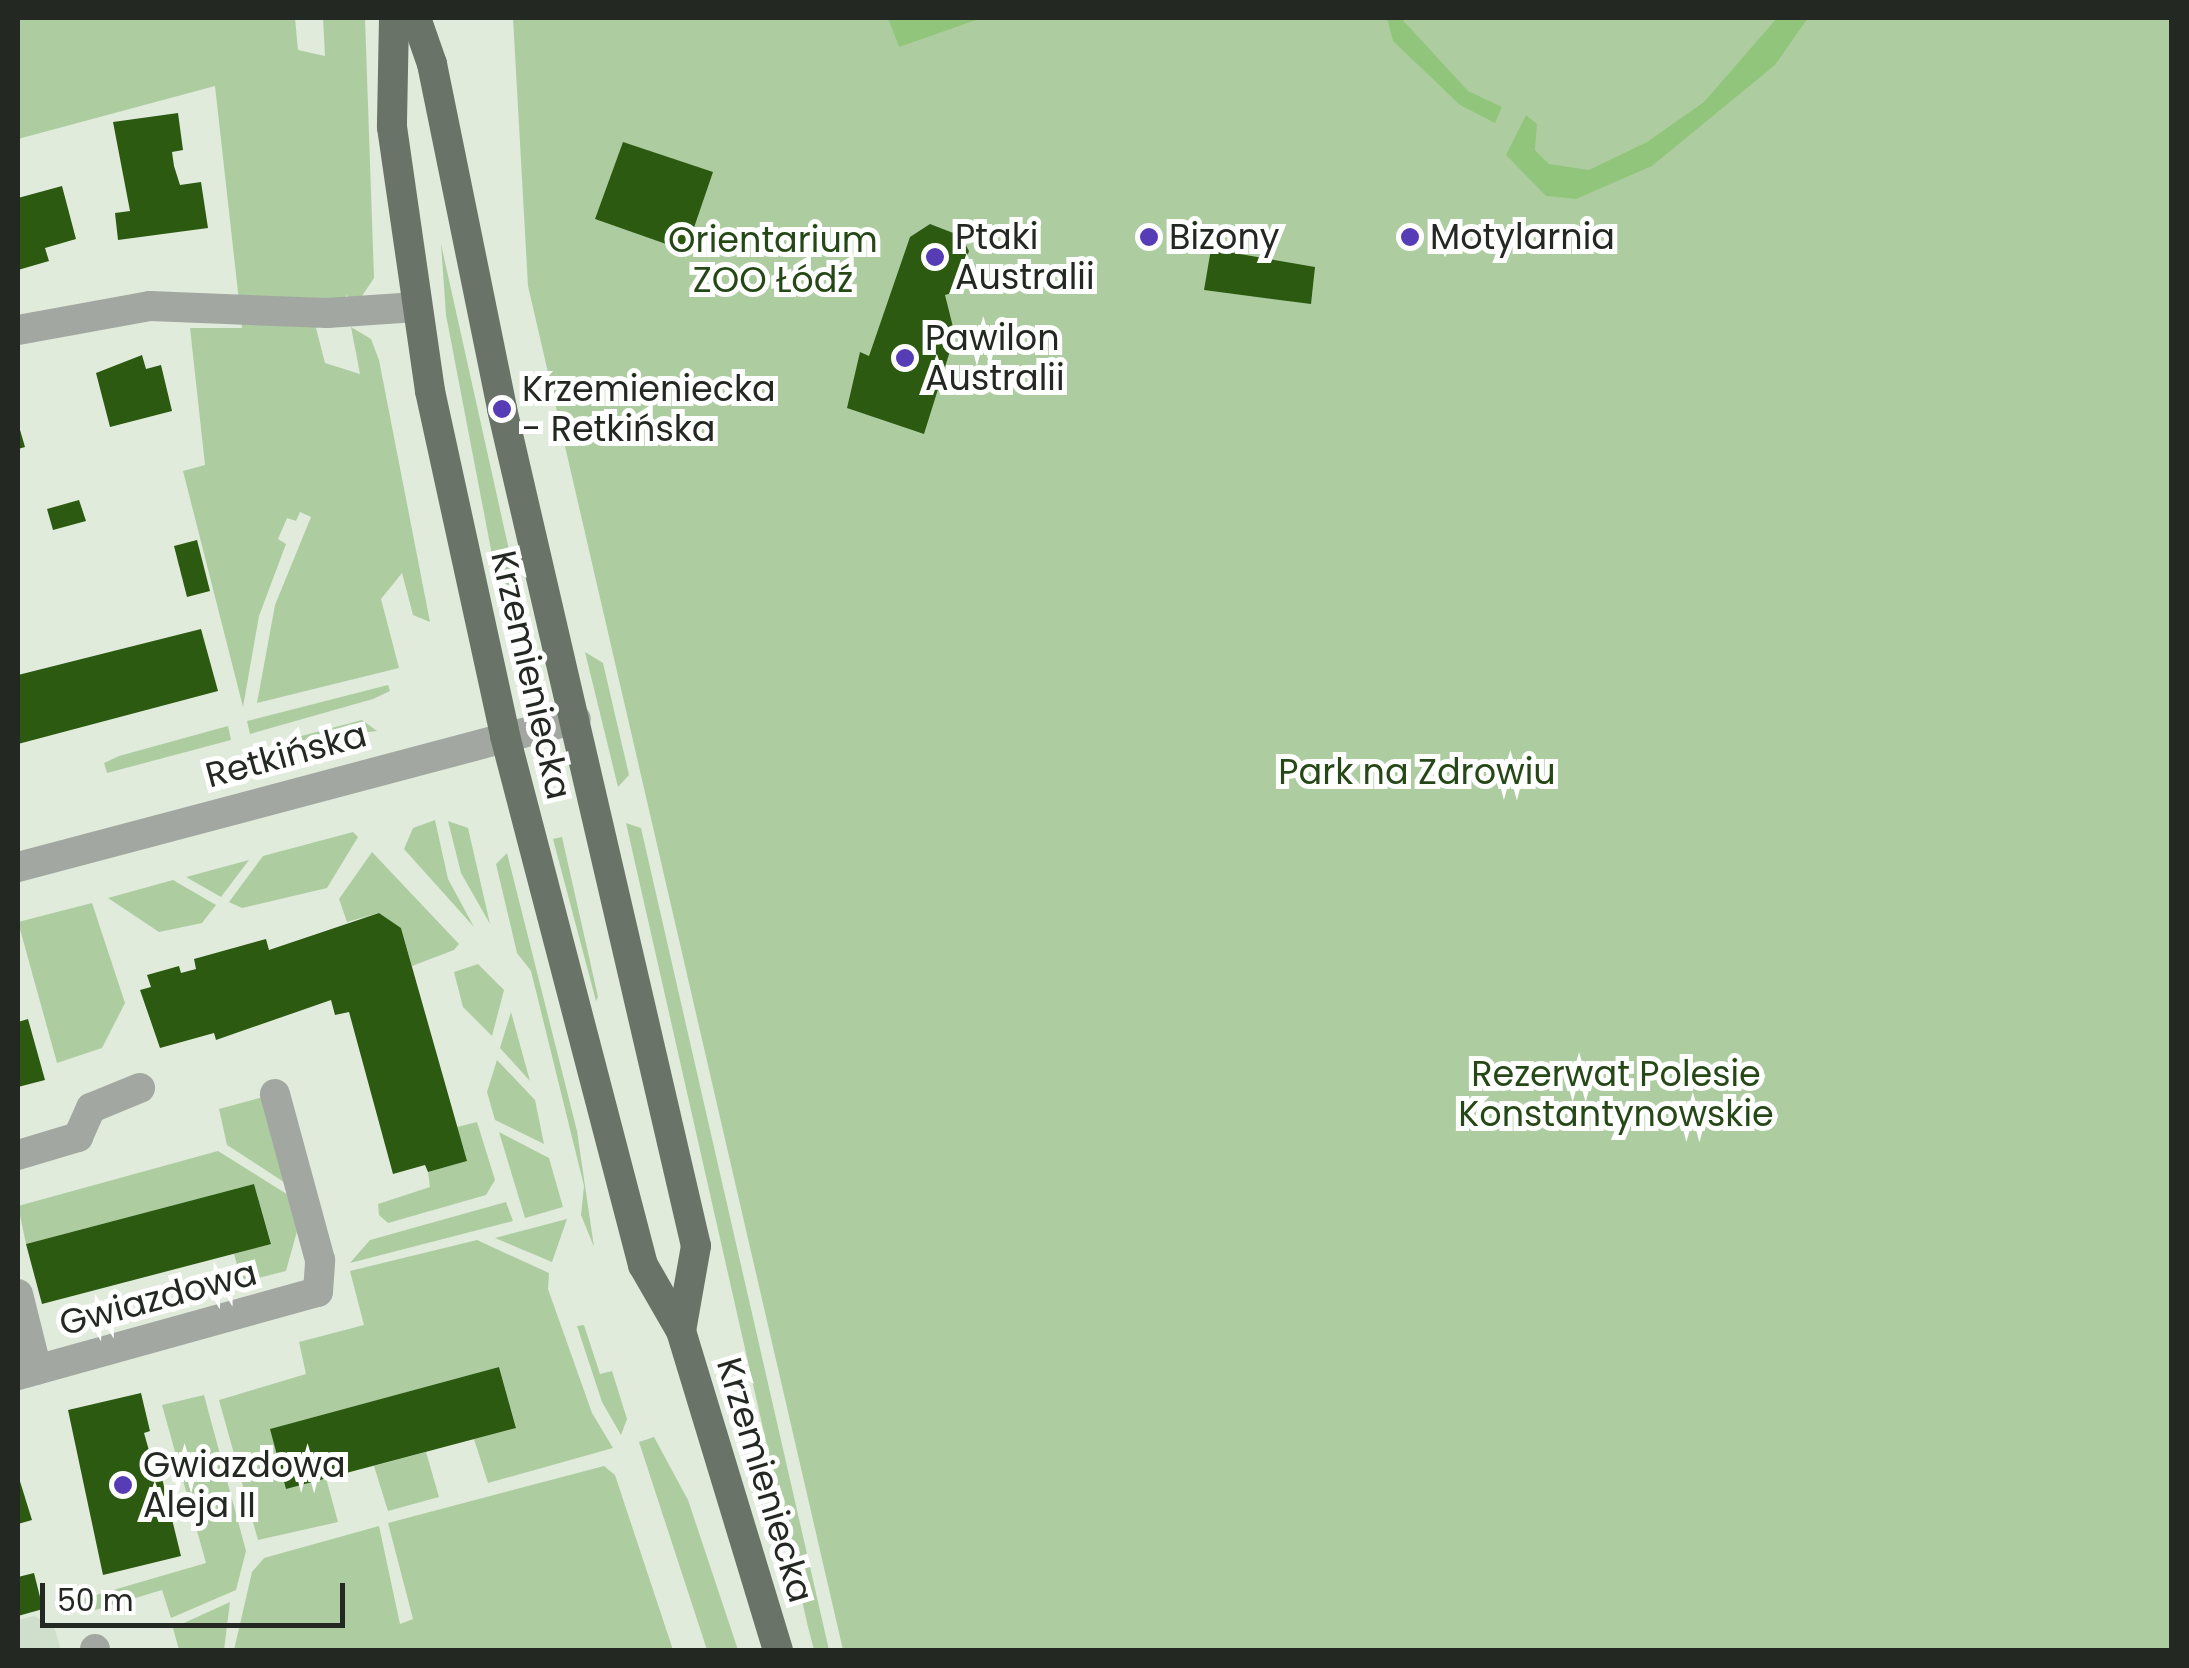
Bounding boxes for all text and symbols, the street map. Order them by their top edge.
place label: Ptaki Australii [955,216,1095,298]
place label: Bizony [1169,216,1279,258]
place label: Motylarnia [1430,216,1615,258]
park label: Orientarium ZOO Łódź [668,219,878,301]
marker: Bizony [1138,226,1160,248]
marker: Motylarnia [1399,226,1421,248]
marker: Ptaki Australii [924,246,946,268]
place label: Pawilon Australii [925,317,1065,399]
marker: Pawilon Australii [894,347,916,369]
place label: Krzemieniecka - Retkińska [522,368,776,450]
marker: Krzemieniecka - Retkińska [491,398,513,420]
street label: Krzemieniecka [482,547,580,803]
street label: Retkińska [201,713,371,797]
park label: Park na Zdrowiu [1278,751,1556,793]
park label: Rezerwat Polesie Konstantynowskie [1458,1053,1774,1135]
street label: Gwiazdowa [55,1252,261,1344]
street label: Krzemieniecka [708,1353,822,1607]
place label: Gwiazdowa Aleja II [143,1444,346,1526]
marker: Gwiazdowa Aleja II [112,1474,134,1496]
scale bar [45,1563,350,1625]
text: 50 m [57,1579,134,1622]

